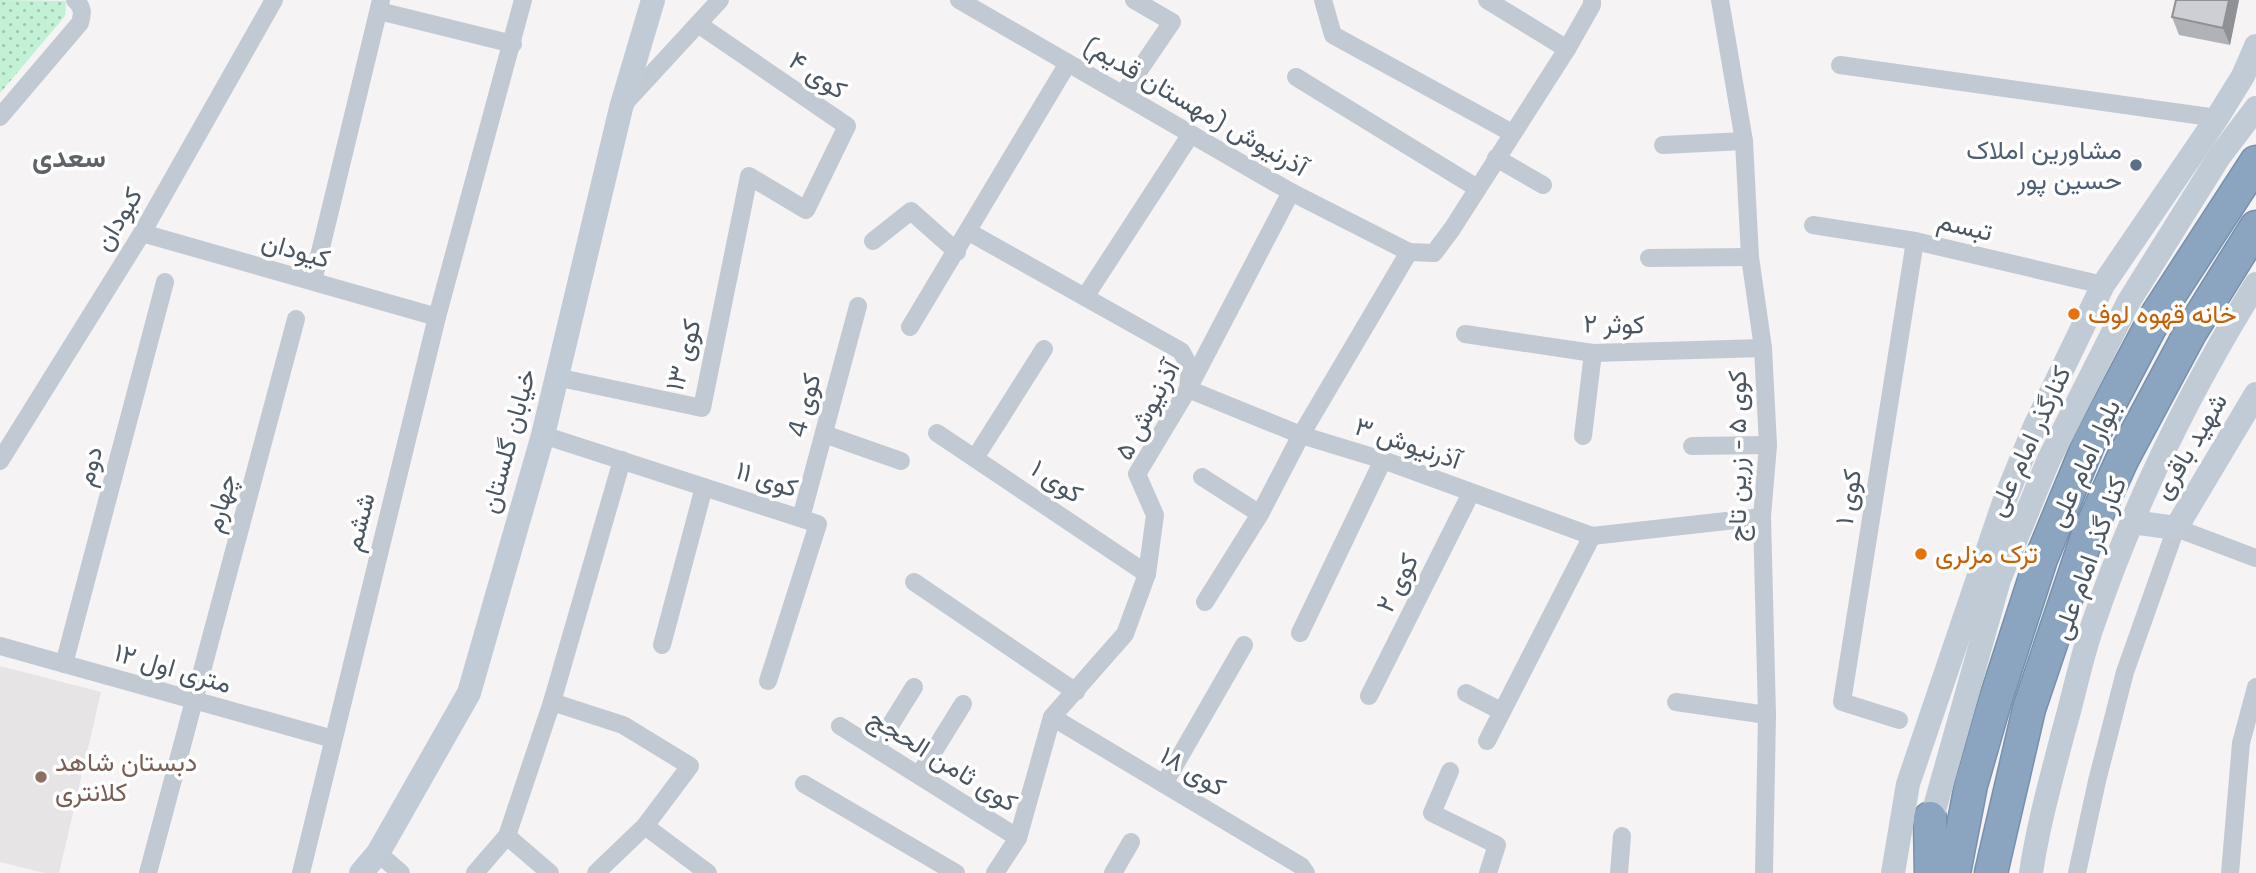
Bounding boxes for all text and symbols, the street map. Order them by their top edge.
street label: آذرنیوش (مهستان قدیم) [1078,28,1316,185]
street label: کوی ۴ [782,43,854,107]
place label: مشاورین املاک حسین پور [1966,133,2122,198]
district label: سعدی [32,139,106,175]
marker: مشاورین املاک حسین پور [2128,157,2144,173]
street label: کبودان [86,181,150,257]
street label: تبسم [1934,203,1996,249]
street label: کیودان [258,224,334,276]
place label: خانه قهوه لوف [2088,297,2237,331]
street label: کوثر ۲ [1583,306,1645,342]
marker: خانه قهوه لوف [2066,306,2082,322]
street label: کوی ۱۳ [657,315,709,395]
street label: آذرنیوش ۵ [1107,353,1188,466]
street label: کنارگذر امام علی [1979,360,2079,522]
street label: خیابان گلستان [472,365,544,517]
street label: کوی 4 [779,369,829,441]
street label: کوی ۵ - زرین تاج [1720,370,1755,542]
street label: شهید باقری [2145,387,2235,505]
street label: بلوار امام علی [2040,394,2128,532]
street label: آذرنیوش ۳ [1350,409,1467,478]
street label: دوم [67,443,111,489]
street label: کوی ۱ [1024,451,1090,511]
street label: کوی ۱۱ [732,453,802,505]
street label: کوی ۱ [1827,467,1869,527]
street label: چهارم [196,470,245,536]
street label: کنار گذر امام علی [2044,472,2134,644]
street label: ششم [335,489,383,555]
place label: ترک مزلری [1935,537,2038,571]
marker: ترک مزلری [1913,546,1929,562]
street label: کوی ۲ [1368,548,1426,618]
street label: ۱۲ متری اول [111,635,235,701]
street label: کوی ثامن الحجج [862,701,1024,820]
street label: کوی ۱۸ [1154,738,1232,804]
place label: دبستان شاهد کلانتری [55,745,197,809]
marker: دبستان شاهد کلانتری [33,769,49,785]

